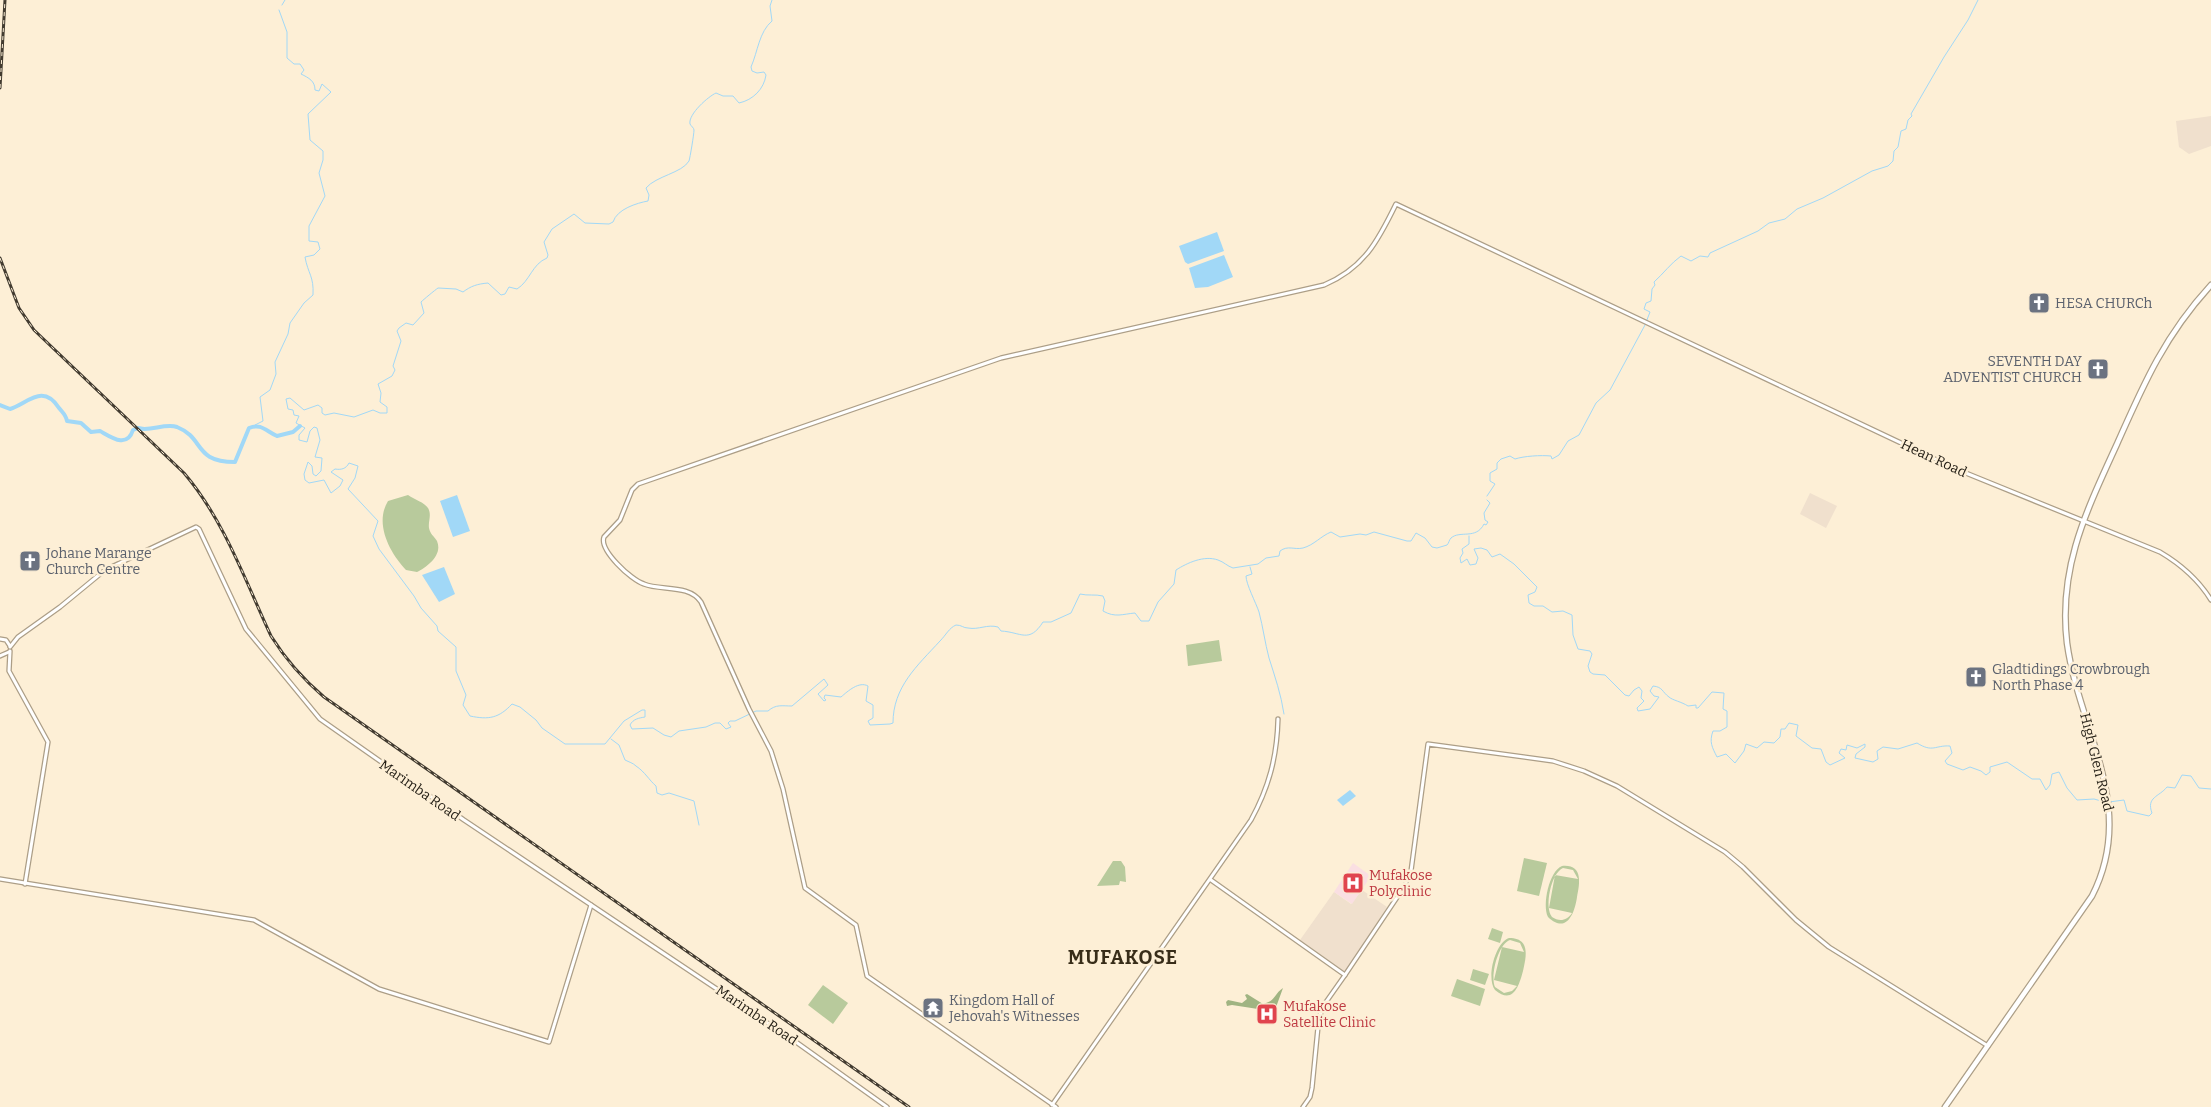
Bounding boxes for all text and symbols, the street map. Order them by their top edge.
church icon: HESA CHURCh [2027,291,2051,315]
place label: HESA CHURCh [2055,295,2152,312]
place label: SEVENTH DAY ADVENTIST CHURCH [1943,353,2082,386]
church icon: SEVENTH DAY ADVENTIST CHURCH [2086,357,2110,381]
street label: Hean Road [1898,436,1969,481]
place label: Johane Marange Church Centre [45,545,152,578]
church icon: Johane Marange Church Centre [18,549,42,573]
place label: Gladtidings Crowbrough North Phase 4 [1992,661,2150,694]
church icon: Gladtidings Crowbrough North Phase 4 [1964,665,1988,689]
street label: High Glen Road [2076,711,2117,813]
street label: Marimba Road [376,756,463,825]
place label: Mufakose Polyclinic [1369,867,1432,900]
hospital icon: Mufakose Polyclinic [1341,871,1365,895]
district label: MUFAKOSE [1068,946,1178,969]
street label: Marimba Road [713,982,801,1049]
place label: Kingdom Hall of Jehovah's Witnesses [948,992,1080,1025]
temple icon: Kingdom Hall of Jehovah's Witnesses [921,996,945,1020]
place label: Mufakose Satellite Clinic [1283,998,1376,1031]
hospital icon: Mufakose Satellite Clinic [1255,1002,1279,1026]

